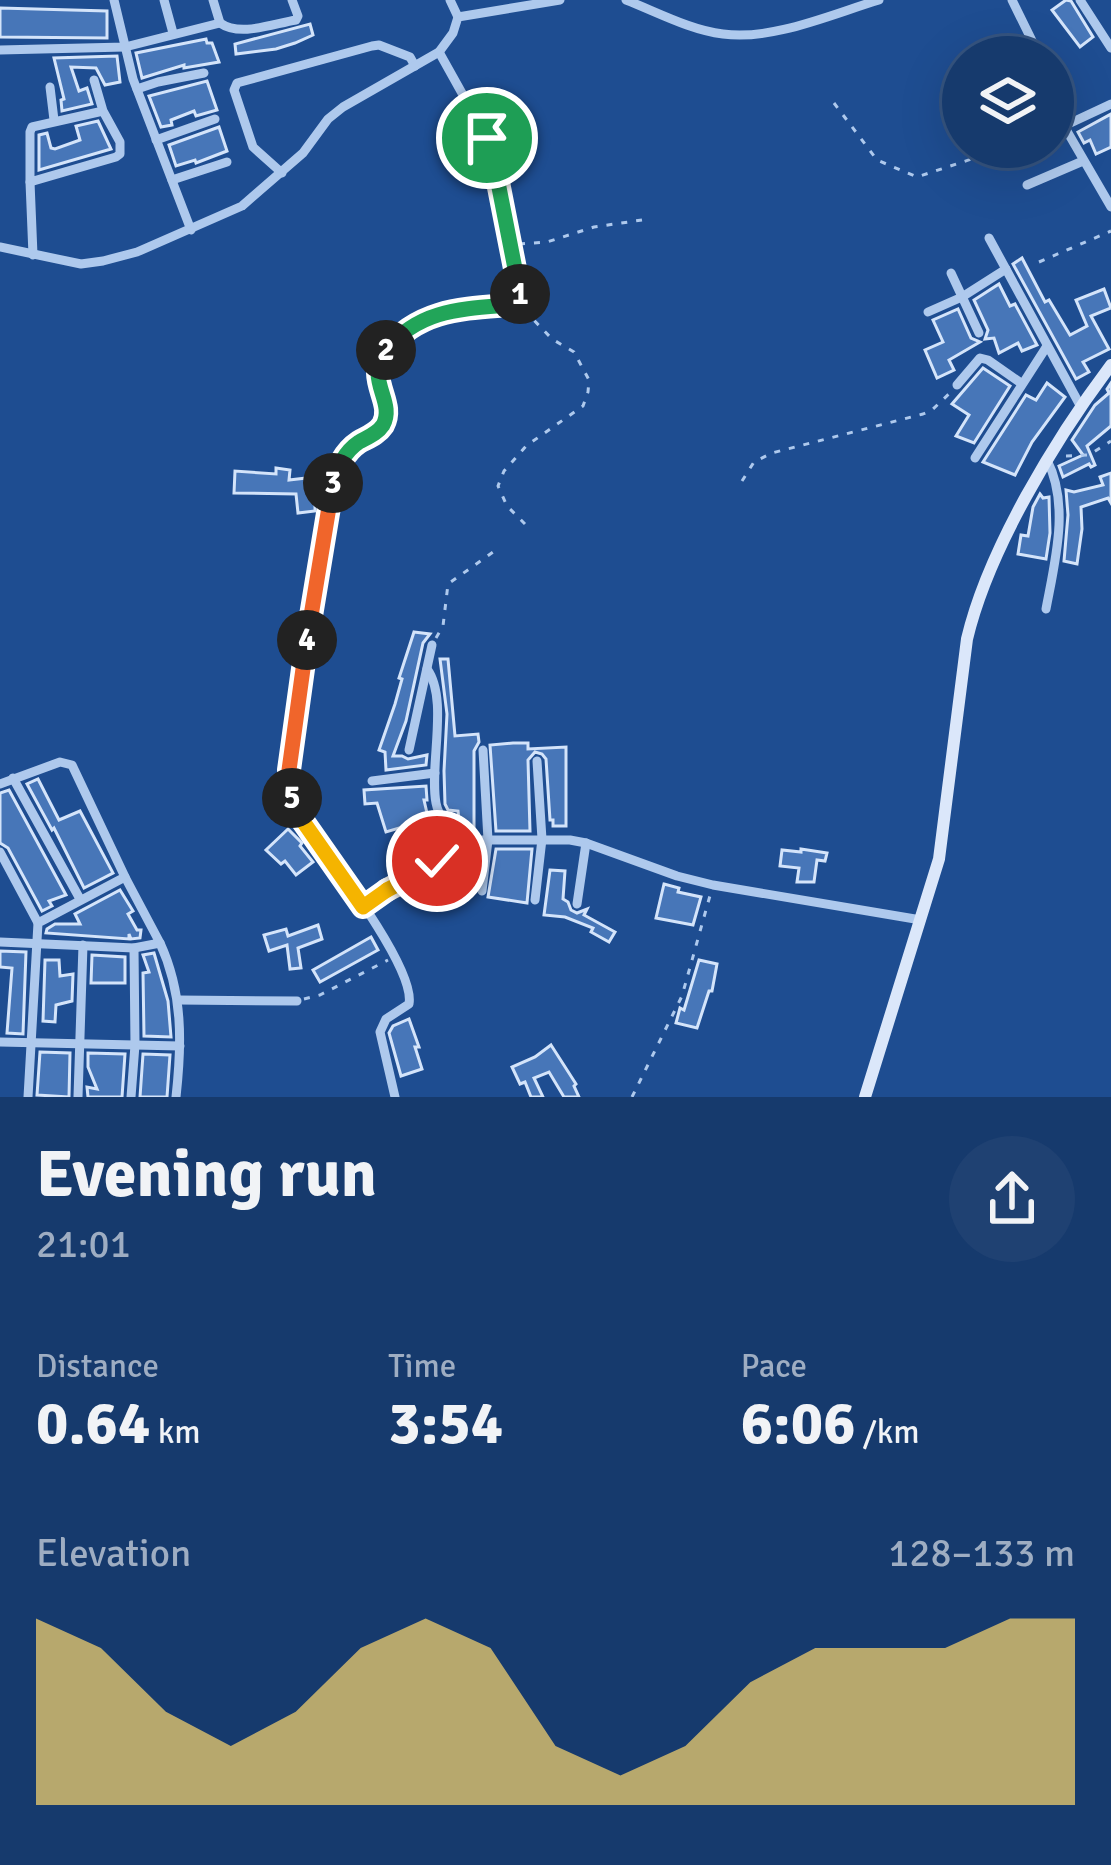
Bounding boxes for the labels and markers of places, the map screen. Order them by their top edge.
pin [436,87,538,189]
pin: 1 [490,264,550,324]
pin: 2 [356,320,416,380]
pin: 3 [303,453,363,513]
pin: 4 [277,610,337,670]
pin: 5 [262,768,322,828]
pin [386,810,488,912]

